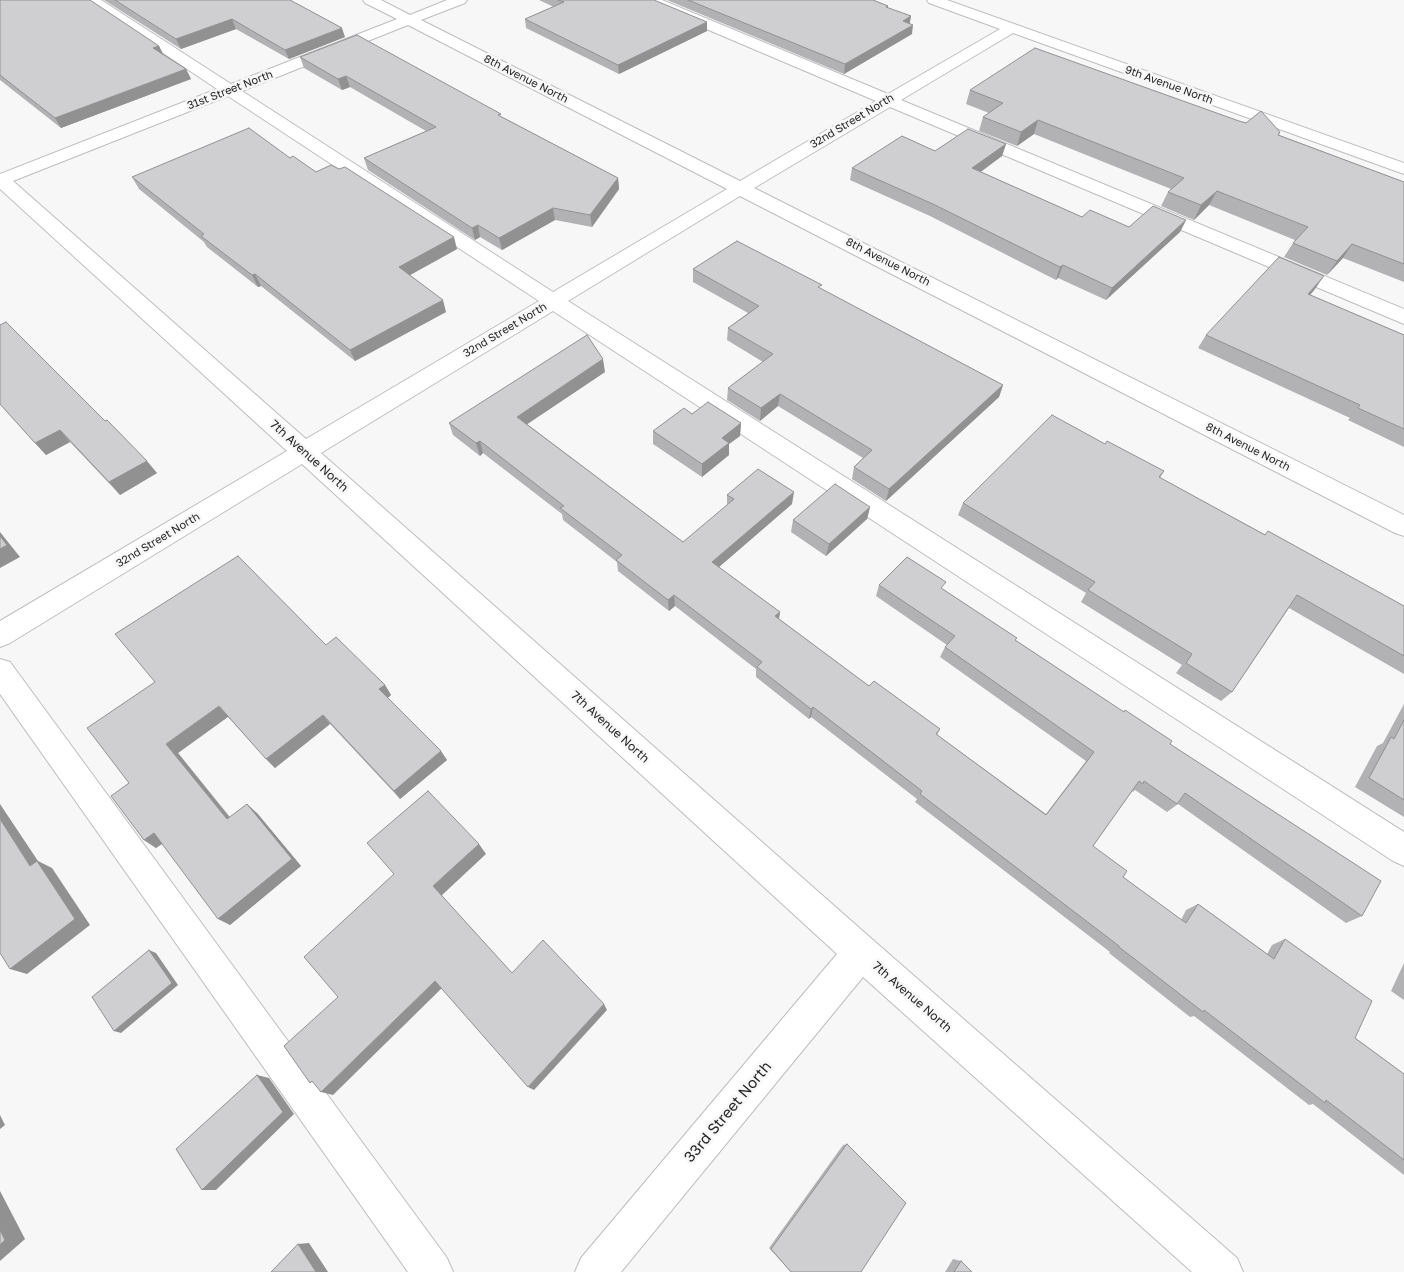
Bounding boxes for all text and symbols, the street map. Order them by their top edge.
street label: 8th Avenue North [482,52,570,106]
street label: 9th Avenue North [1123,63,1215,107]
street label: 31st Street North [185,68,275,112]
street label: 32nd Street North [808,91,896,151]
street label: 8th Avenue North [844,235,932,289]
street label: 32nd Street North [461,300,549,360]
street label: 7th Avenue North [267,417,351,495]
street label: 8th Avenue North [1204,420,1292,474]
street label: 32nd Street North [114,510,202,570]
street label: 7th Avenue North [568,688,652,766]
street label: 7th Avenue North [869,959,955,1035]
street label: 33rd Street North [681,1058,775,1166]

